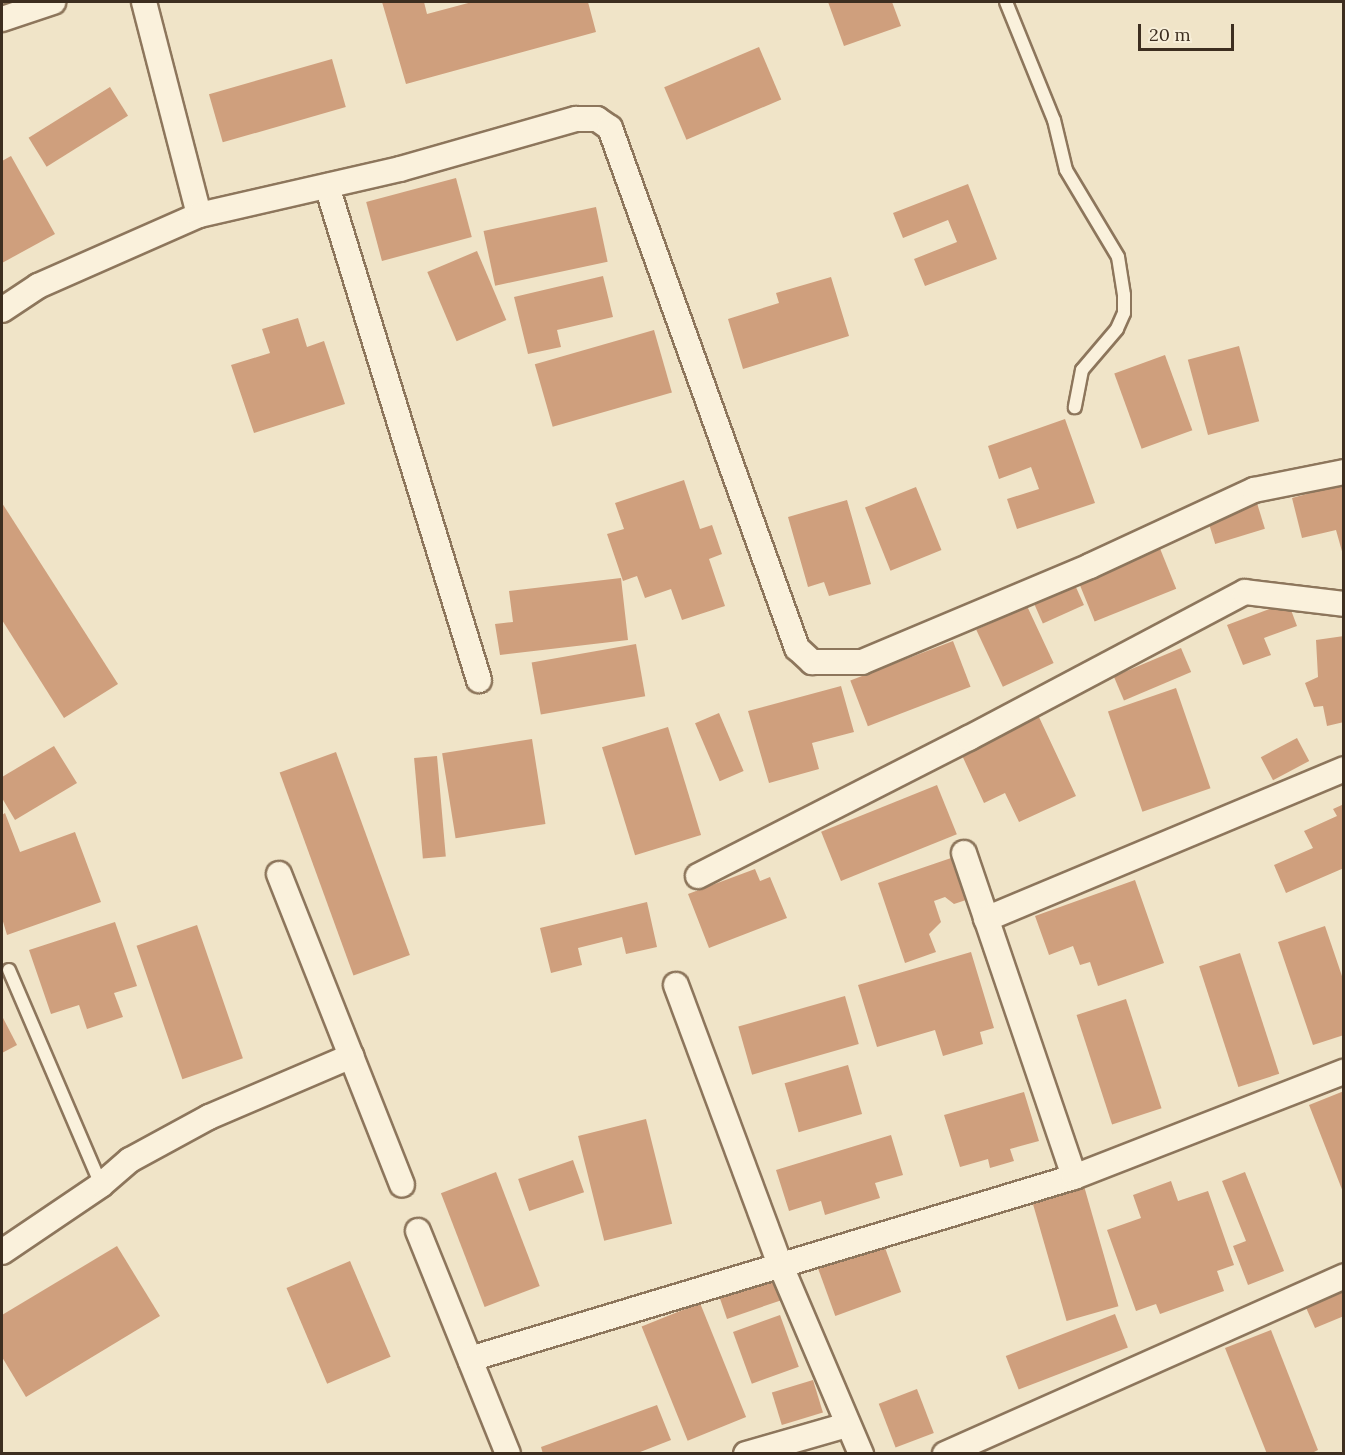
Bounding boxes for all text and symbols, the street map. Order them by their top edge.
scale bar [1141,12,1237,50]
text: 20 m [1149,23,1191,46]

